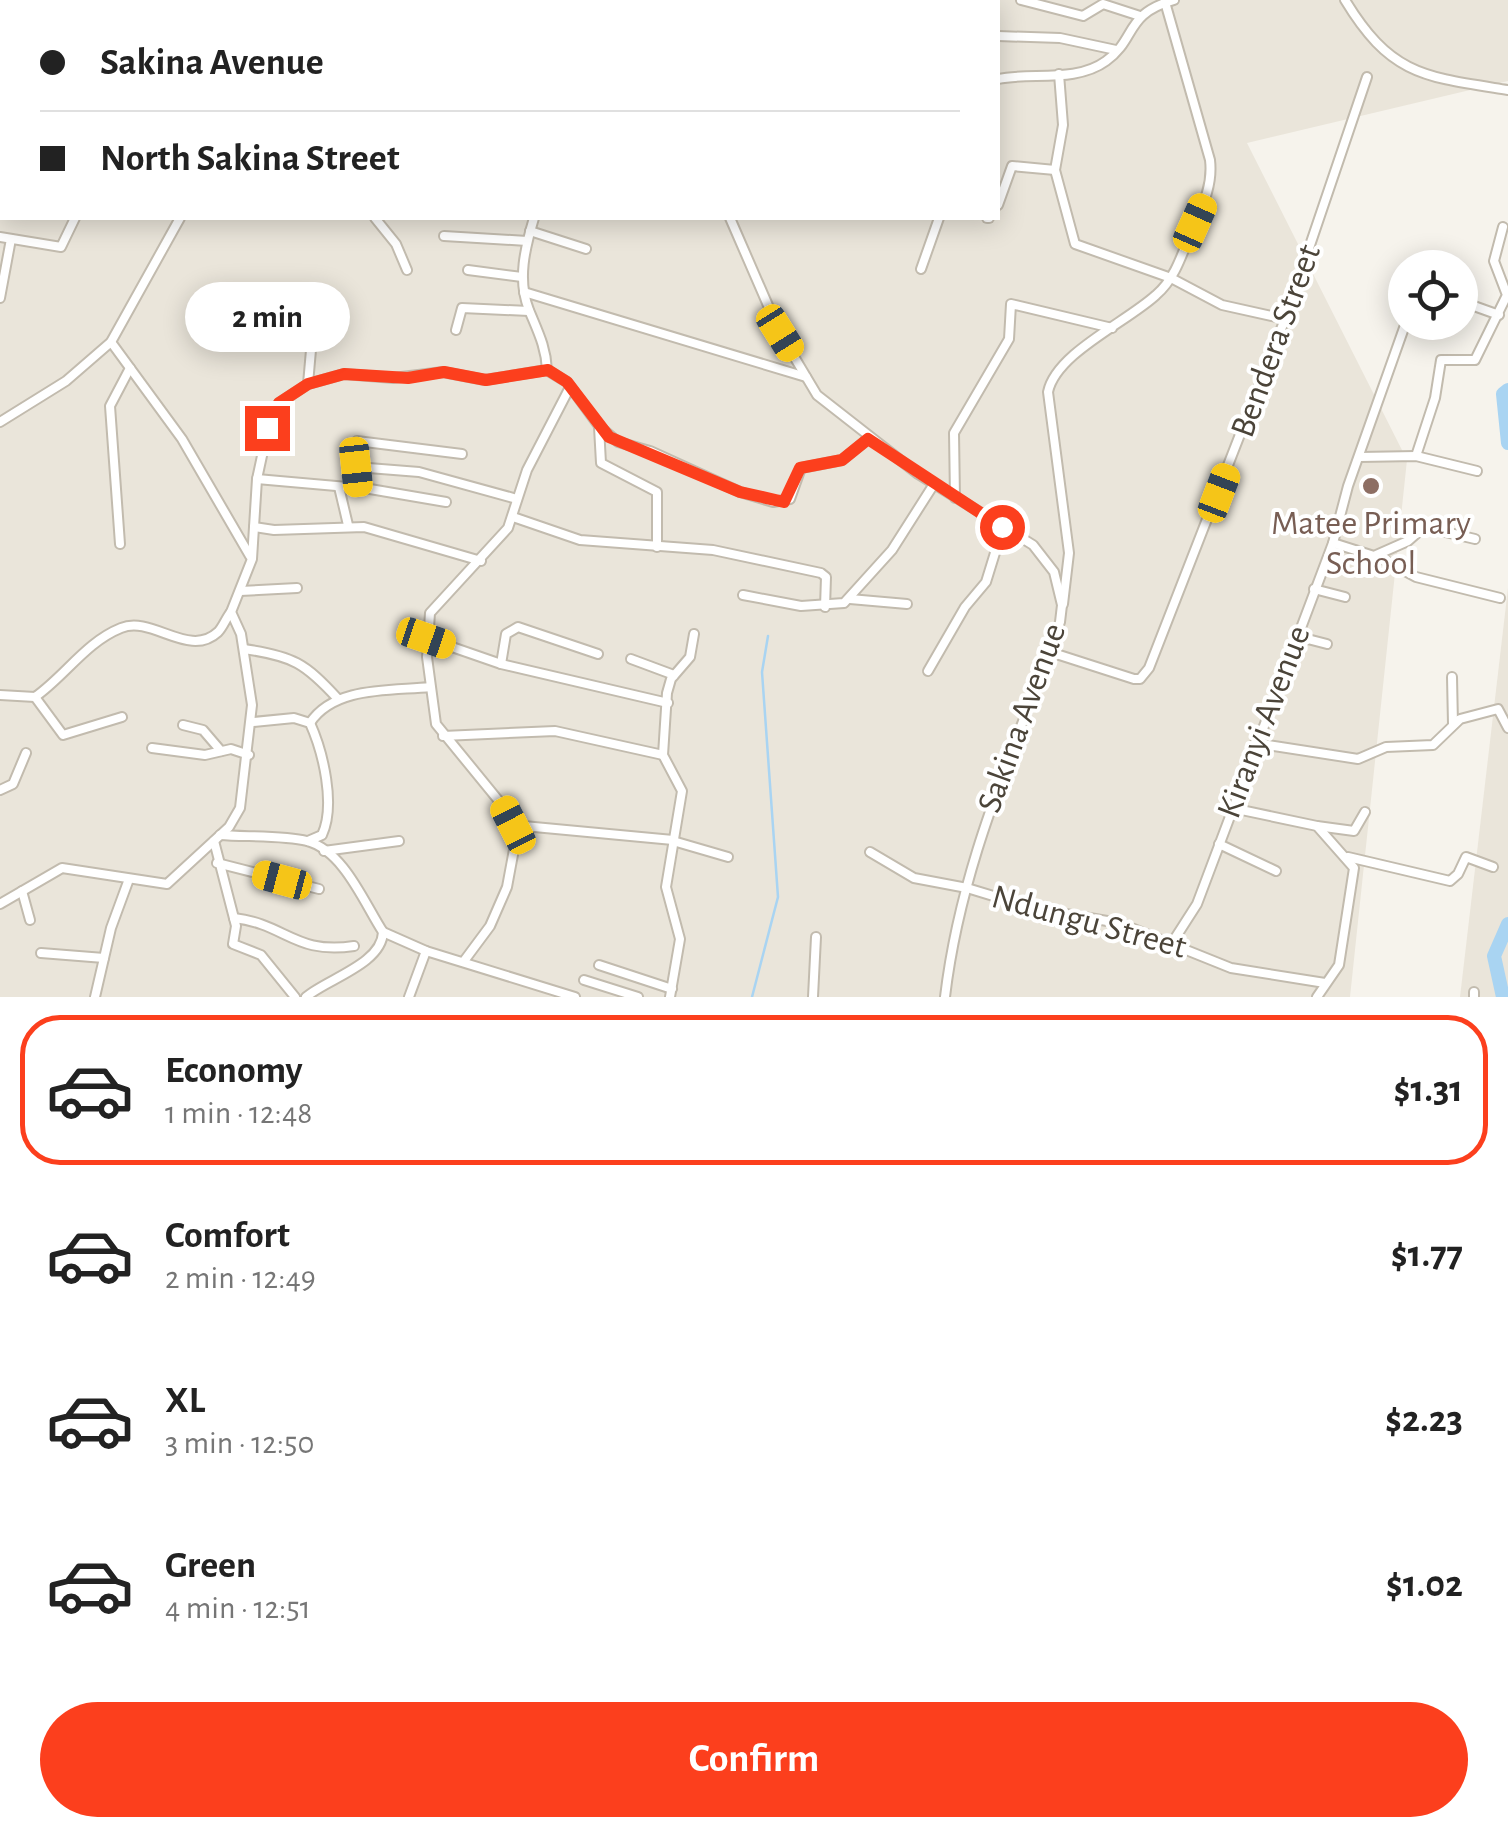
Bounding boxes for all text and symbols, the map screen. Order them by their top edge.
text: Sakina Avenue [100,44,324,82]
text: North Sakina Street [100,140,400,178]
car [1169,189,1221,257]
street label: Bendera Street [1225,240,1327,442]
map controls [1388,250,1478,340]
button: locate [1388,250,1478,340]
callout: 2 min [184,283,350,353]
car [751,300,809,366]
text: 2 min [232,301,303,333]
route end [245,406,290,451]
car [338,436,374,498]
car [1194,460,1244,526]
marker: Matee Primary School [1360,475,1382,497]
route start [980,505,1025,550]
place label: Matee Primary School [1271,506,1471,581]
car [393,614,459,662]
street label: Sakina Avenue [972,619,1072,817]
street label: Kiranyi Avenue [1211,621,1317,823]
car [486,791,540,859]
car [249,858,315,902]
street label: Ndungu Street [988,879,1190,965]
icon: car [45,1045,135,1135]
text: Economy [165,1052,303,1090]
text: $1.31 [1393,1071,1463,1109]
text: 1 min · 12:48 [165,1097,313,1129]
icon: car [45,1210,135,1300]
text: Comfort [165,1217,290,1255]
text: $1.77 [1391,1236,1463,1274]
text: 2 min · 12:49 [165,1262,316,1294]
icon: car [45,1375,135,1465]
text: XL [165,1382,205,1420]
text: $2.23 [1385,1401,1463,1439]
text: 3 min · 12:50 [165,1427,314,1459]
icon: car [45,1540,135,1630]
text: Green [165,1547,256,1585]
text: $1.02 [1386,1566,1463,1604]
text: 4 min · 12:51 [165,1592,311,1624]
button: Confirm [40,1702,1468,1817]

